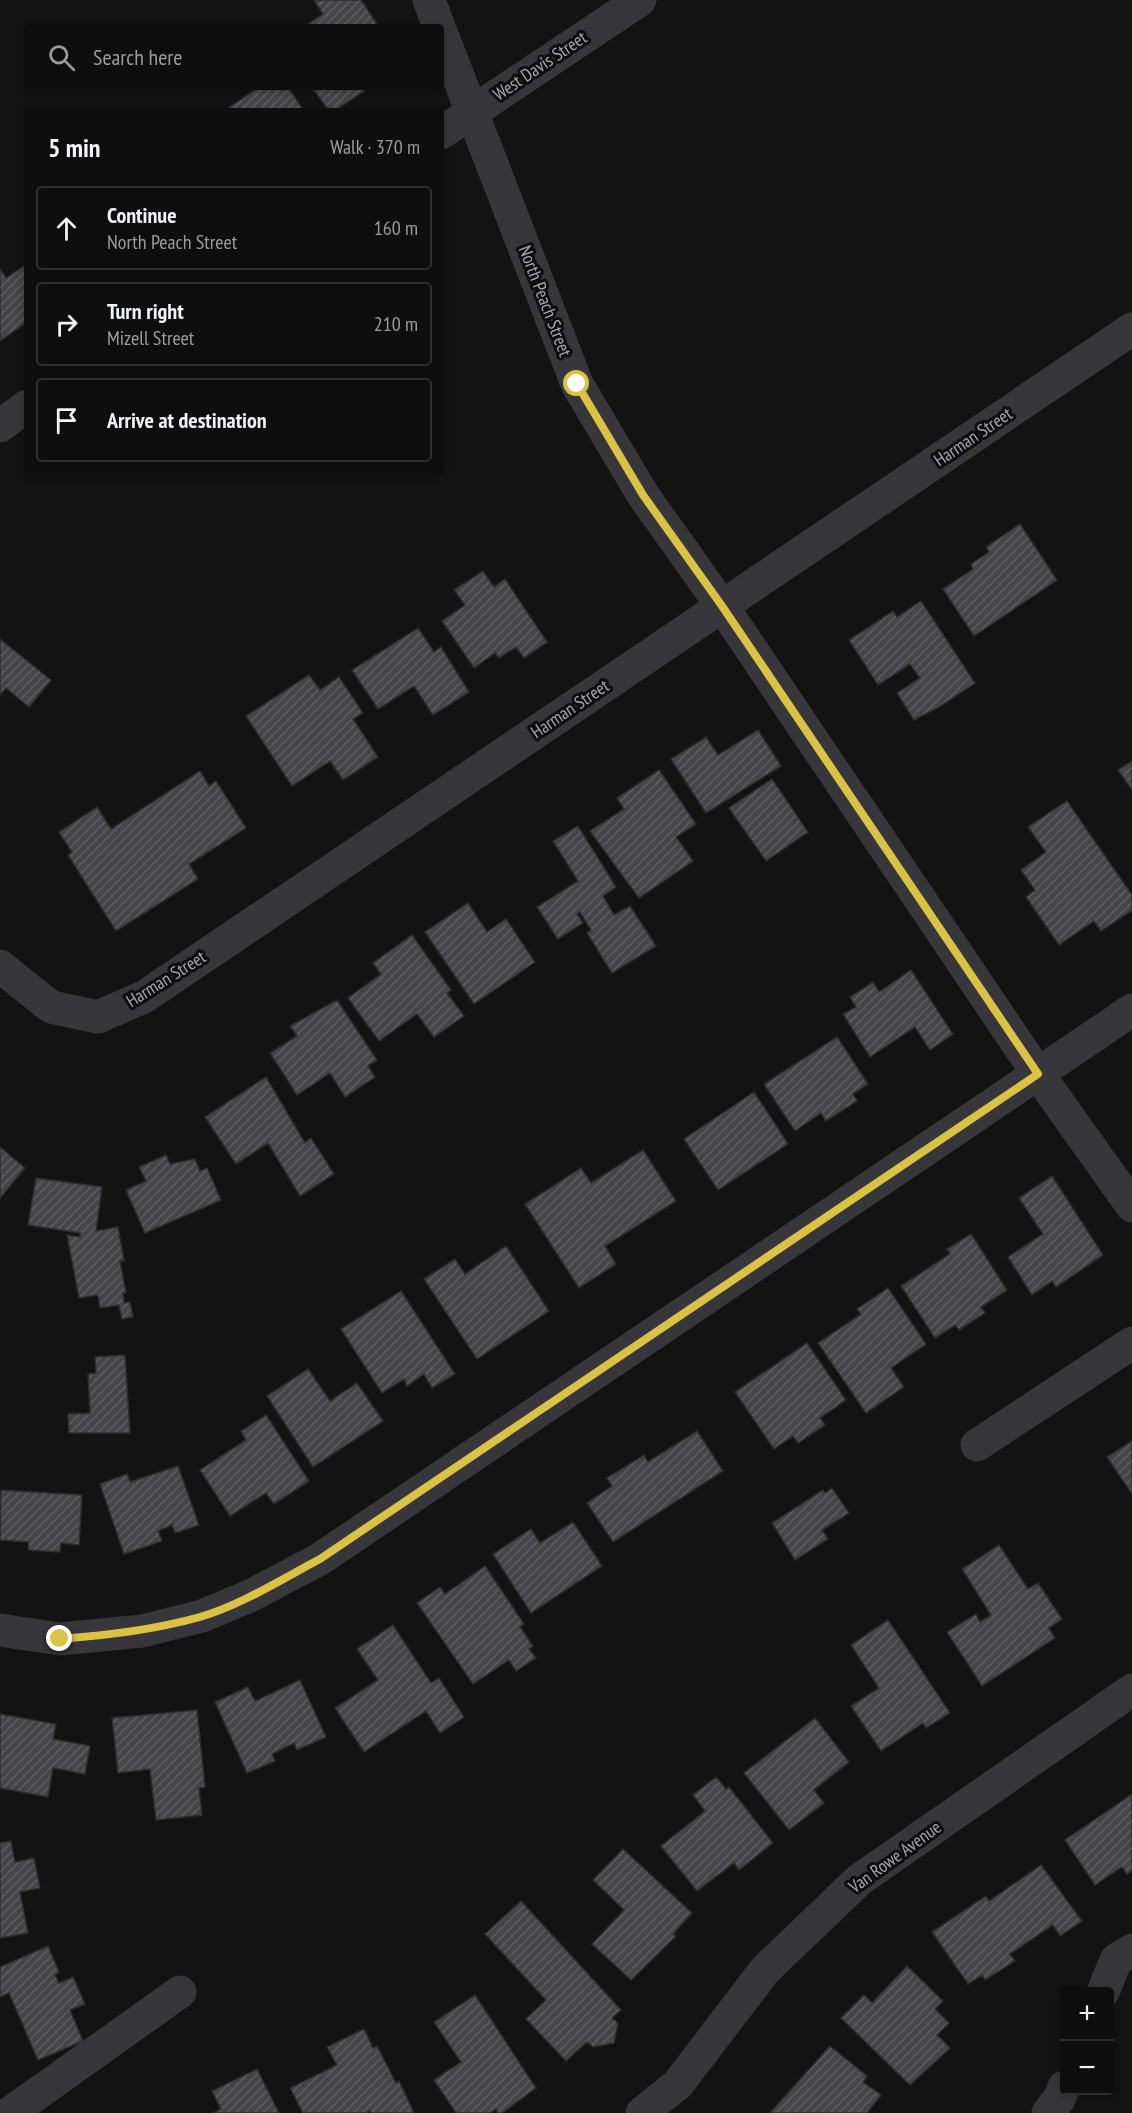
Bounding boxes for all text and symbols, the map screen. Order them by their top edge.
search box [24,24,444,90]
street label: West Davis Street [488,26,591,105]
icon: search [45,41,78,74]
text: Search here [93,43,182,71]
text: 5 min [48,131,101,164]
text: Walk · 370 m [330,134,420,160]
text: Continue [107,201,177,229]
icon: ahead [50,212,83,245]
text: 160 m [374,215,418,241]
text: North Peach Street [107,229,237,255]
street label: North Peach Street [514,242,577,360]
text: Turn right [107,297,184,325]
icon: right [50,308,83,341]
text: 210 m [374,311,418,337]
text: Mizell Street [107,325,194,351]
route start [563,370,589,396]
street label: Harman Street [929,402,1016,471]
icon: arrive [50,404,83,437]
text: Arrive at destination [107,406,267,434]
street label: Harman Street [526,674,613,743]
street label: Harman Street [122,945,210,1012]
route end [46,1625,72,1651]
street label: Van Rowe Avenue [843,1815,945,1898]
map controls [1060,1987,1114,2095]
button: + [1060,1987,1114,2041]
button: − [1060,2041,1114,2095]

